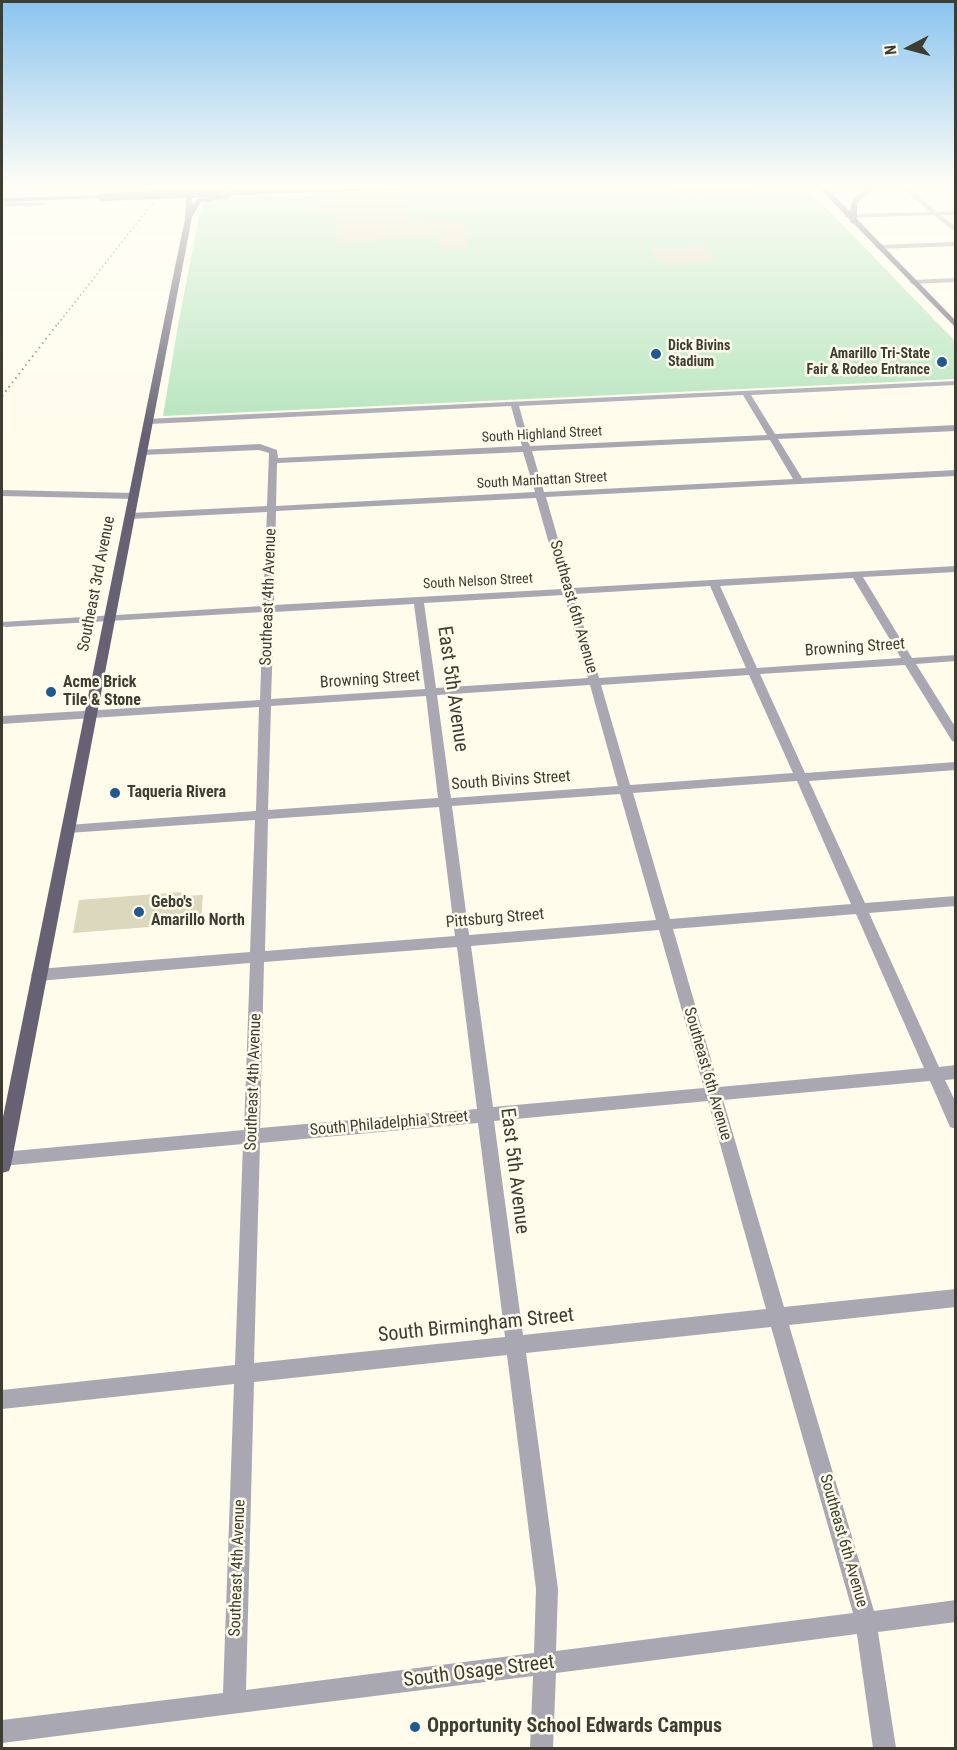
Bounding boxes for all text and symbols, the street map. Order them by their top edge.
north arrow [879,18,939,78]
text: N [881,44,901,56]
place label: Dick Bivins Stadium [668,338,730,370]
place label: Amarillo Tri-State Fair & Rodeo Entrance [807,346,930,378]
marker: Dick Bivins Stadium [649,347,663,361]
marker: Amarillo Tri-State Fair & Rodeo Entrance [935,355,949,369]
street label: South Highland Street [481,423,603,447]
street label: South Manhattan Street [476,469,608,493]
street label: Southeast 3rd Avenue [74,515,120,653]
street label: Southeast 4th Avenue [257,528,281,666]
street label: Southeast 6th Avenue [545,538,601,676]
street label: South Nelson Street [423,571,533,593]
street label: East 5th Avenue [431,625,473,753]
street label: Browning Street [804,635,906,661]
street label: Browning Street [319,667,421,693]
place label: Acme Brick Tile & Stone [63,673,141,711]
marker: Acme Brick Tile & Stone [44,685,58,699]
street label: South Bivins Street [451,767,571,795]
place label: Taqueria Rivera [127,783,226,803]
marker: Taqueria Rivera [108,786,122,800]
place label: Gebo's Amarillo North [151,893,245,931]
marker: Gebo's Amarillo North [132,905,146,919]
street label: Pittsburg Street [445,905,545,933]
street label: Southeast 6th Avenue [679,1005,735,1143]
street label: Southeast 4th Avenue [242,1013,266,1151]
street label: East 5th Avenue [494,1107,534,1235]
street label: South Philadelphia Street [309,1108,469,1140]
street label: South Birmingham Street [377,1304,575,1348]
street label: Southeast 6th Avenue [815,1472,871,1610]
street label: Southeast 4th Avenue [226,1499,250,1637]
street label: South Osage Street [402,1651,556,1693]
place label: Opportunity School Edwards Campus [427,1715,722,1739]
marker: Opportunity School Edwards Campus [408,1720,422,1734]

